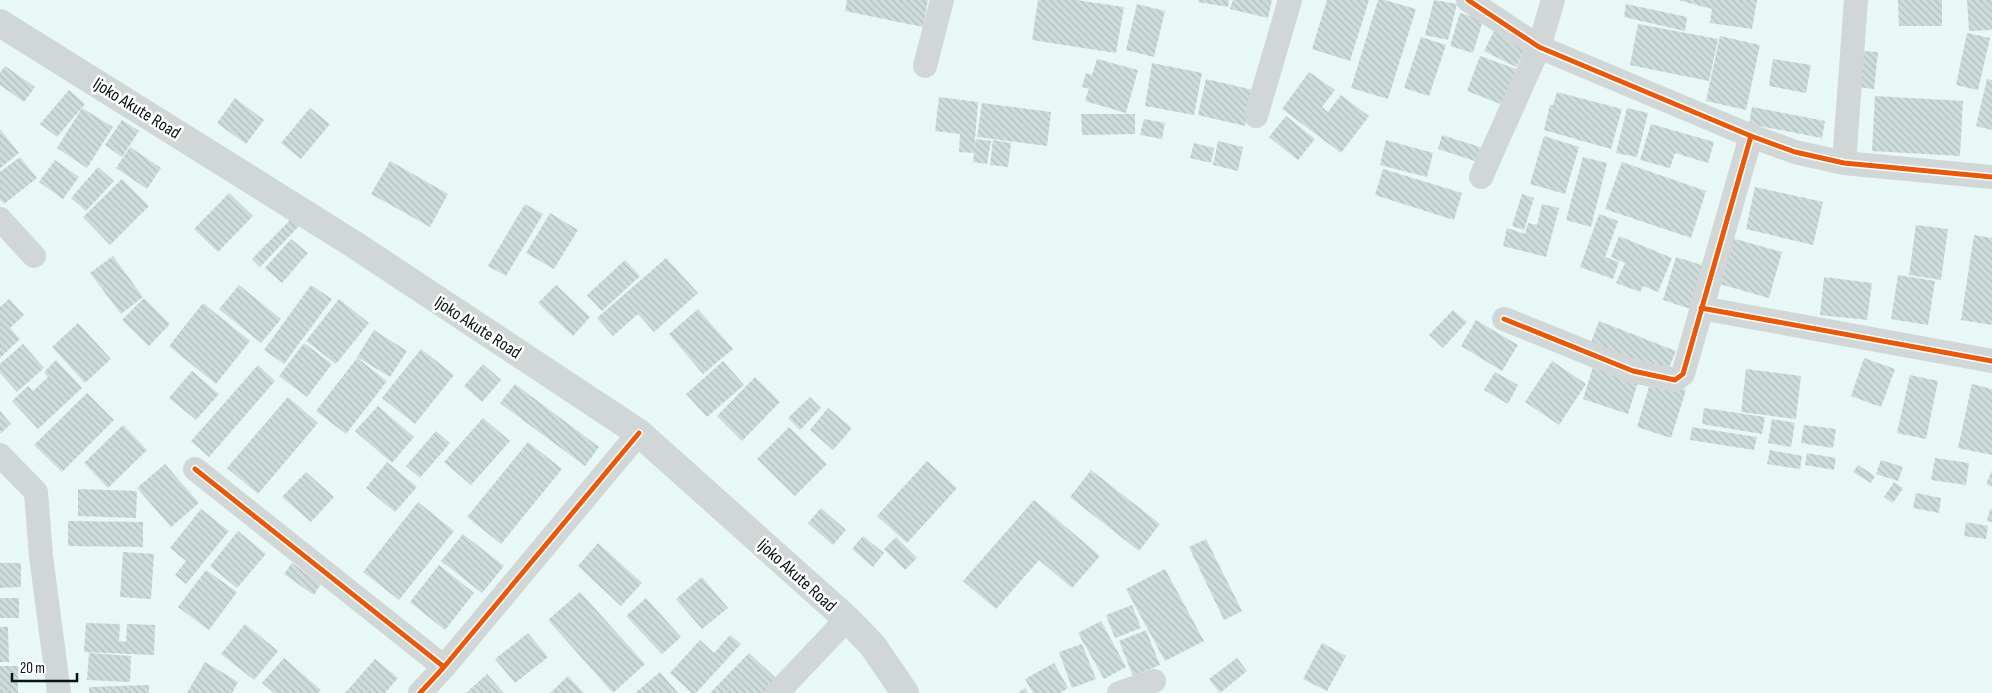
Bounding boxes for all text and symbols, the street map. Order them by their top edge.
street label: Ijoko Akute Road [89,73,184,144]
street label: Ijoko Akute Road [430,292,525,363]
street label: Ijoko Akute Road [753,534,840,616]
scale bar [12,650,78,682]
text: 20 m [20,659,45,678]

